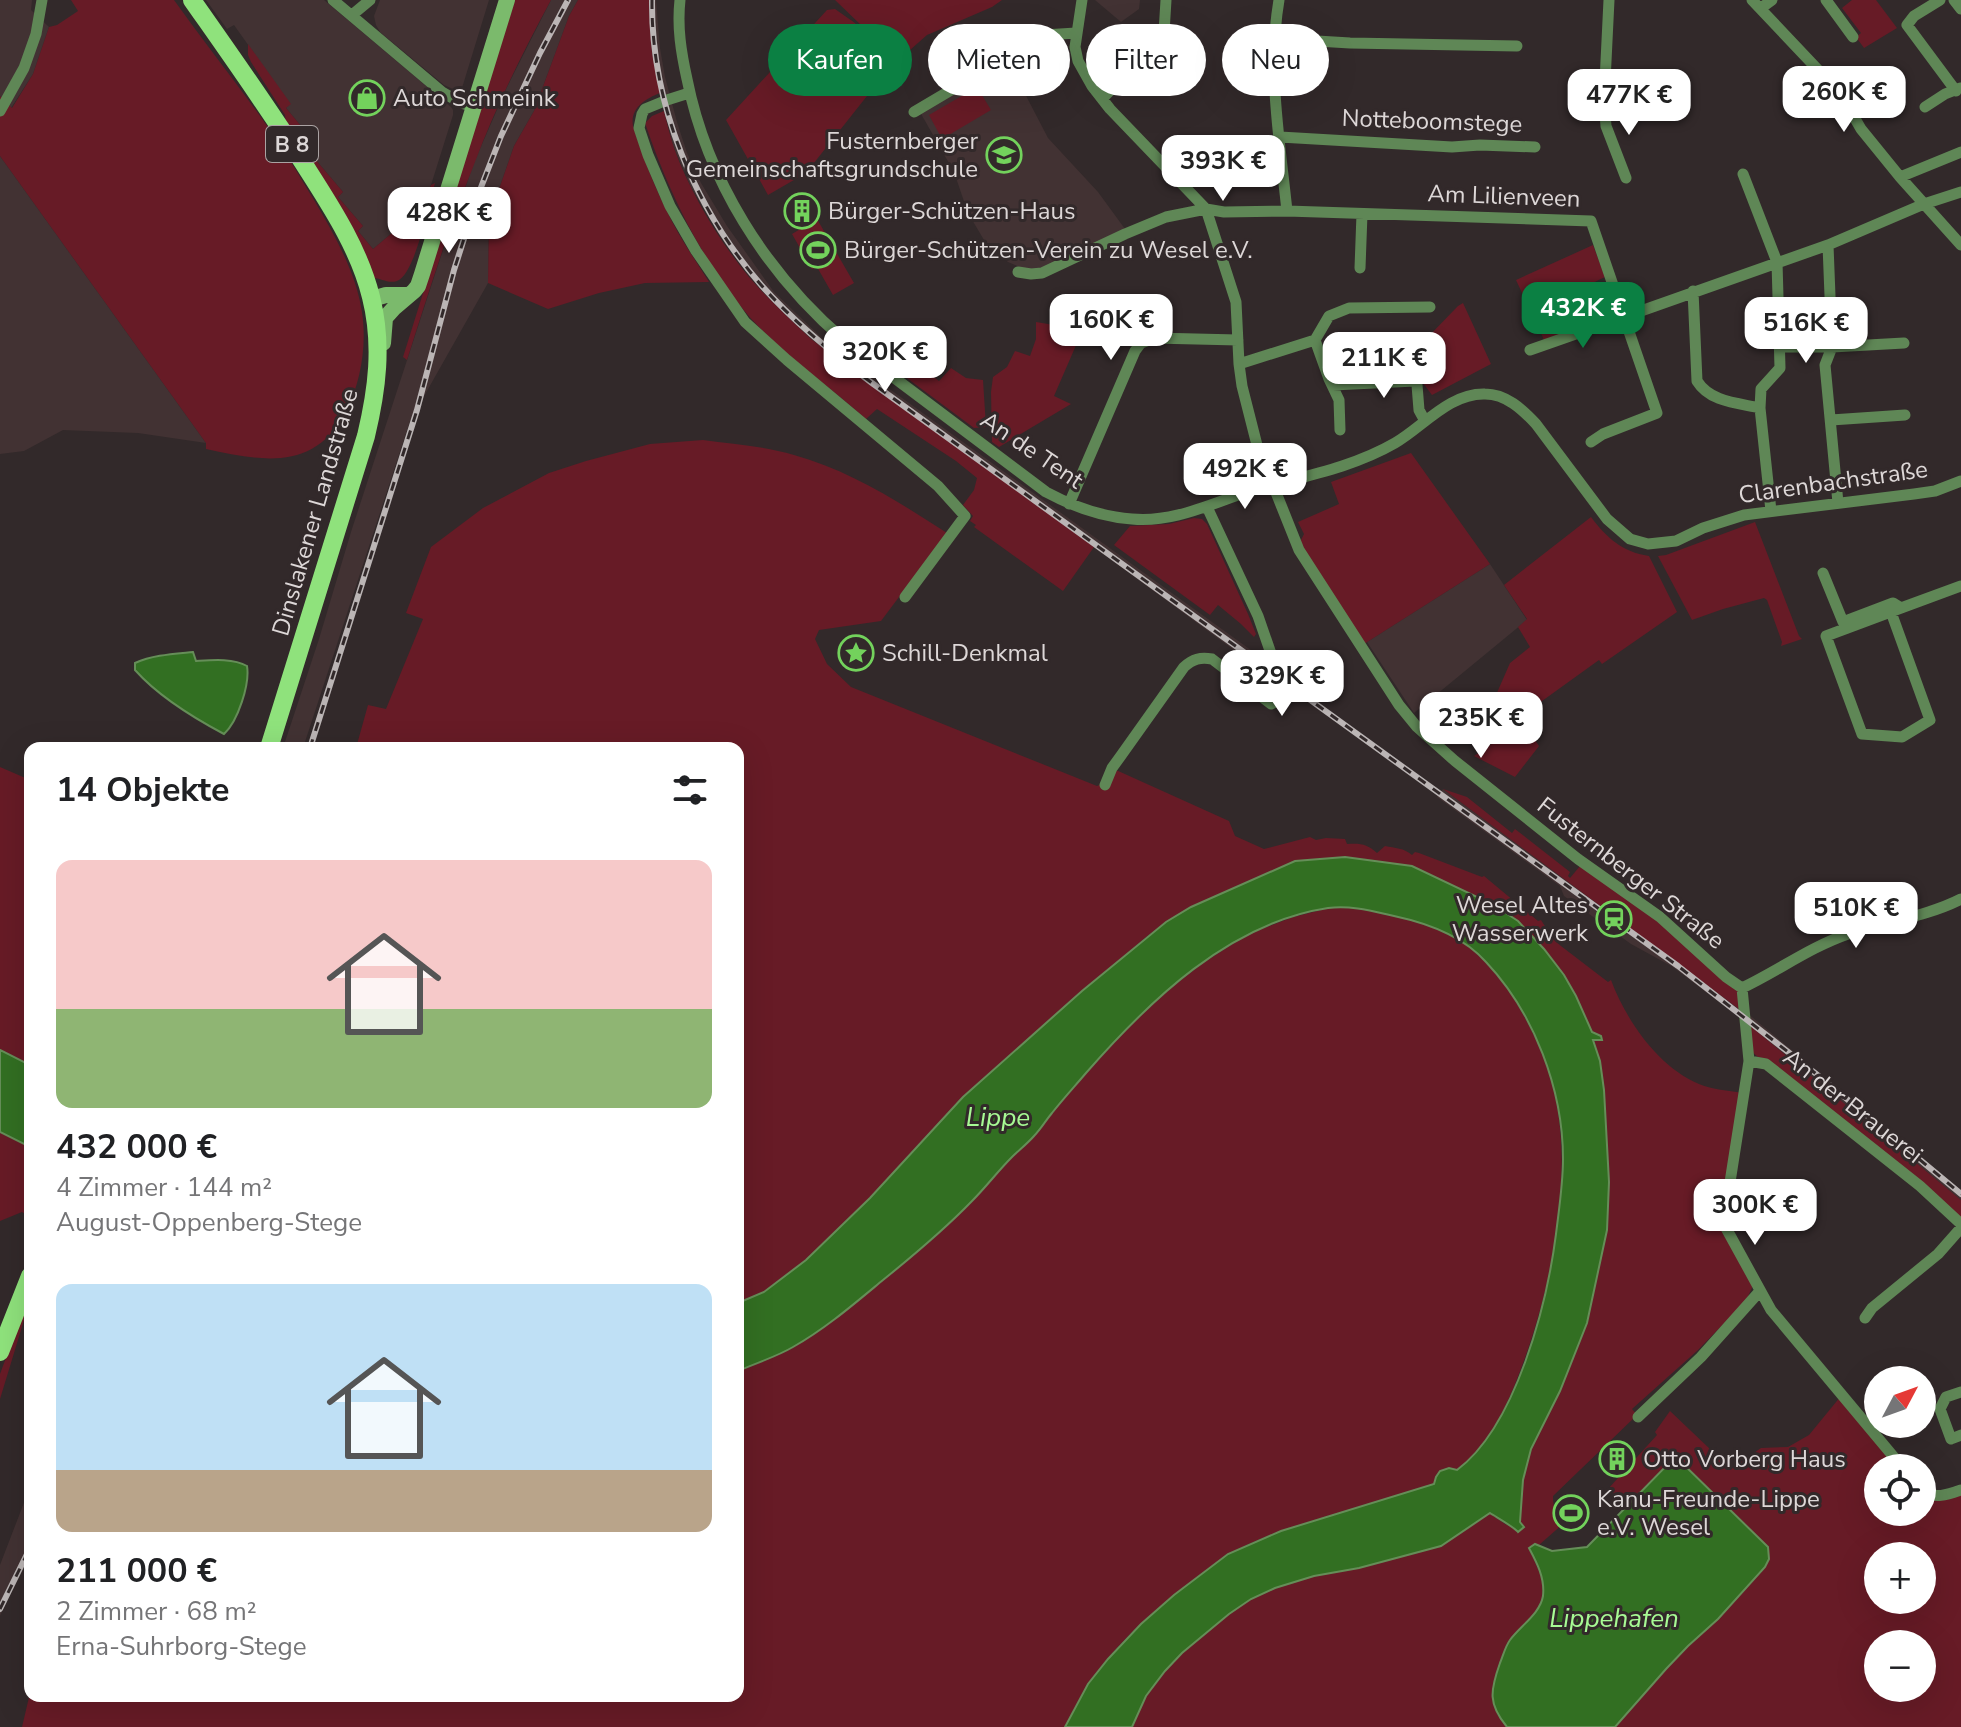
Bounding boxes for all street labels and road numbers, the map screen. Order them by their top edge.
street label: Notteboomstege [1341,102,1523,140]
road number: B 8 [266,126,318,162]
street label: Am Lilienveen [1427,177,1581,215]
street label: Dinslakener Landstraße [264,385,366,639]
street label: An de Tent [974,404,1090,496]
street label: Clarenbachstraße [1736,453,1930,511]
street label: Fusternberger Straße [1531,790,1731,956]
street label: An der Brauerei [1776,1041,1930,1171]

